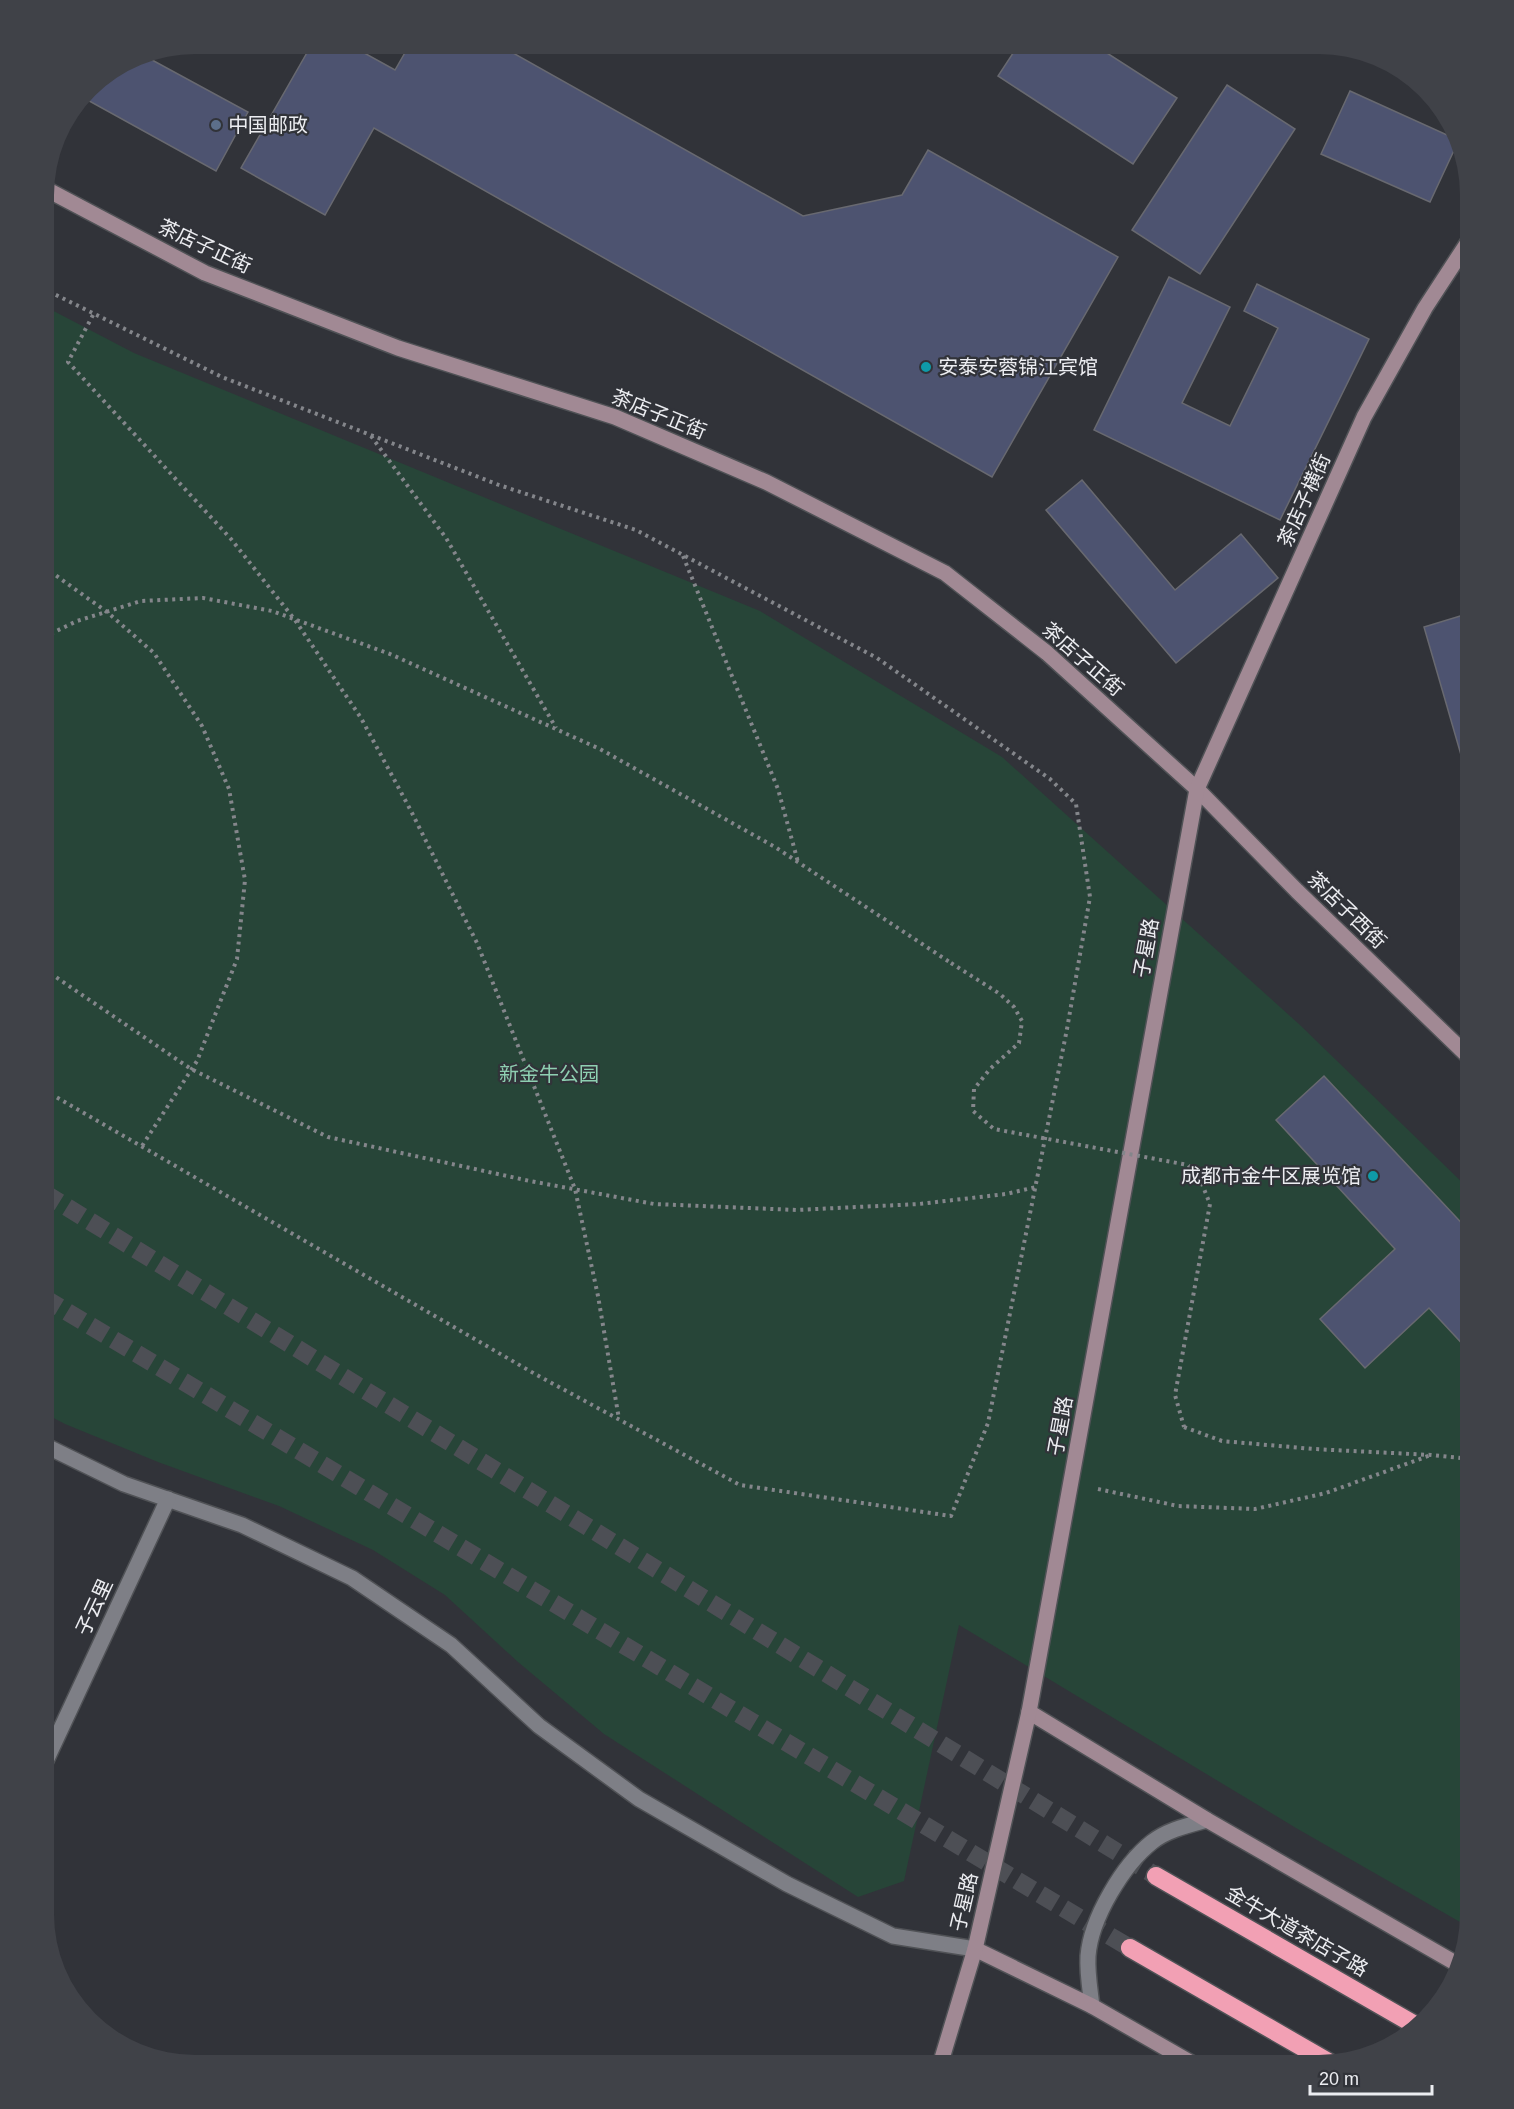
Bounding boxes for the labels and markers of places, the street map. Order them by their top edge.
place label: 中国邮政 [228,114,308,136]
marker: 中国邮政 [209,118,223,132]
place label: 安泰安蓉锦江宾馆 [938,356,1098,378]
marker: 安泰安蓉锦江宾馆 [919,360,933,374]
place label: 成都市金牛区展览馆 [1181,1165,1361,1187]
marker: 成都市金牛区展览馆 [1366,1169,1380,1183]

